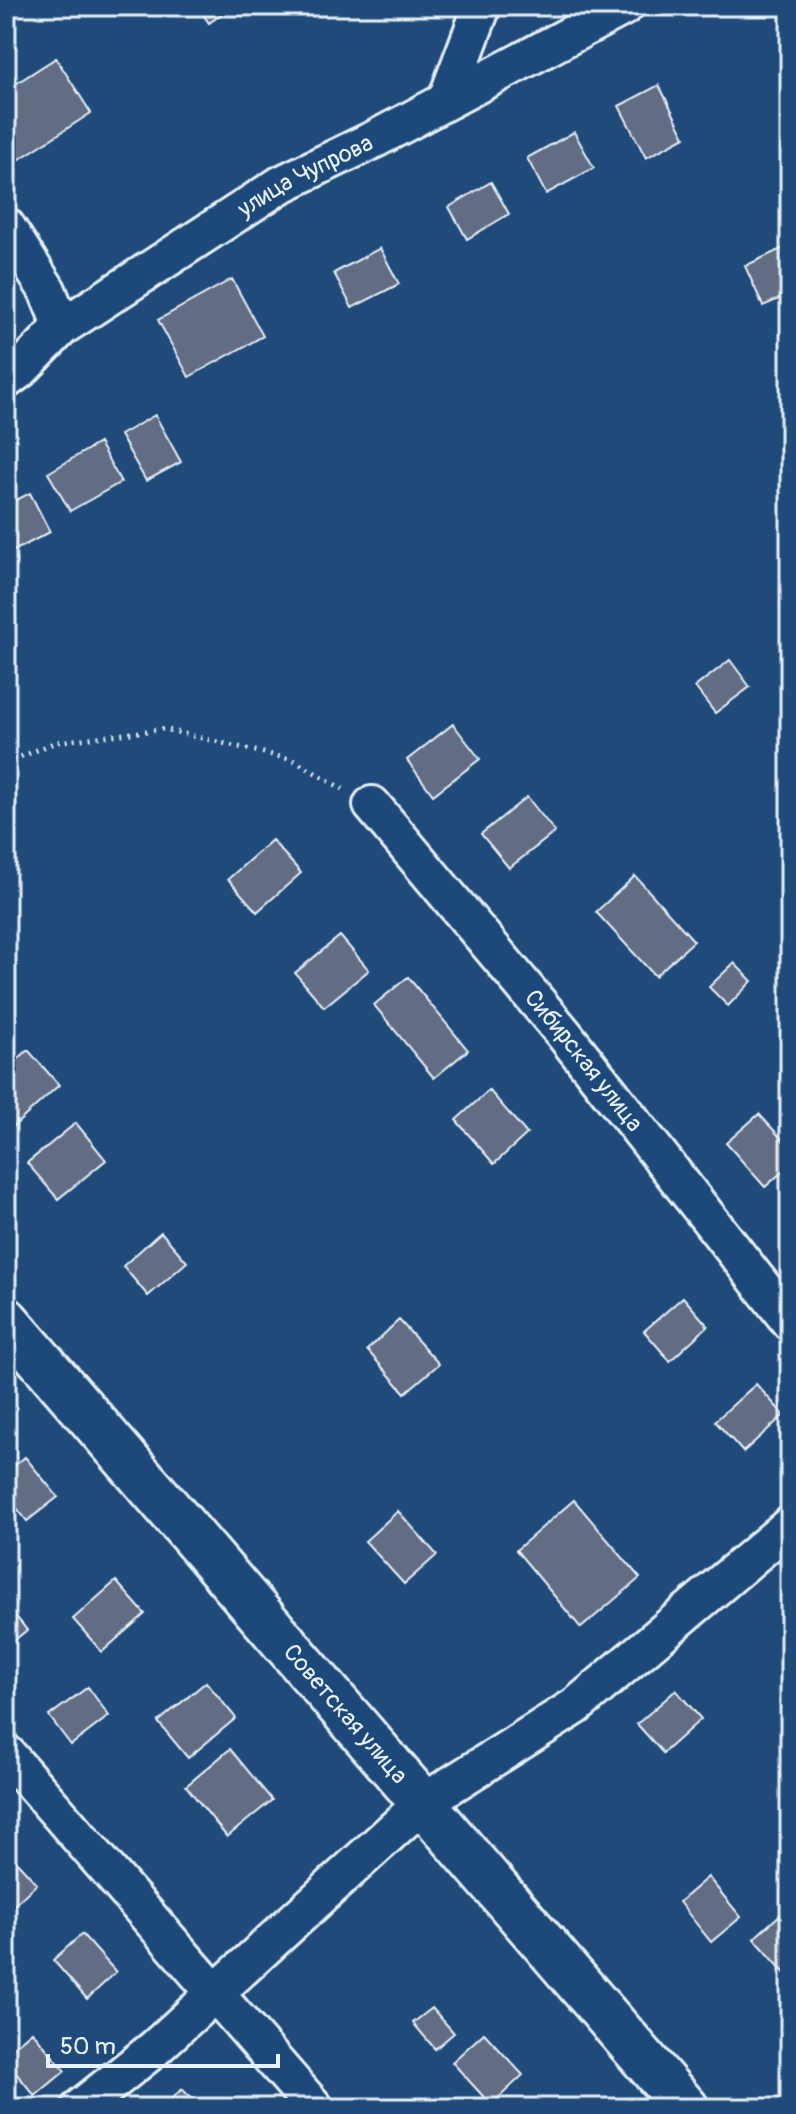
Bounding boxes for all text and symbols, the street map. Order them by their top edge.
street label: улица Чупрова [231,128,378,224]
street label: Сибирская улица [518,984,649,1138]
street label: Советская улица [277,1638,414,1790]
scale bar [48,2018,278,2068]
text: 50 m [60,2032,116,2061]

